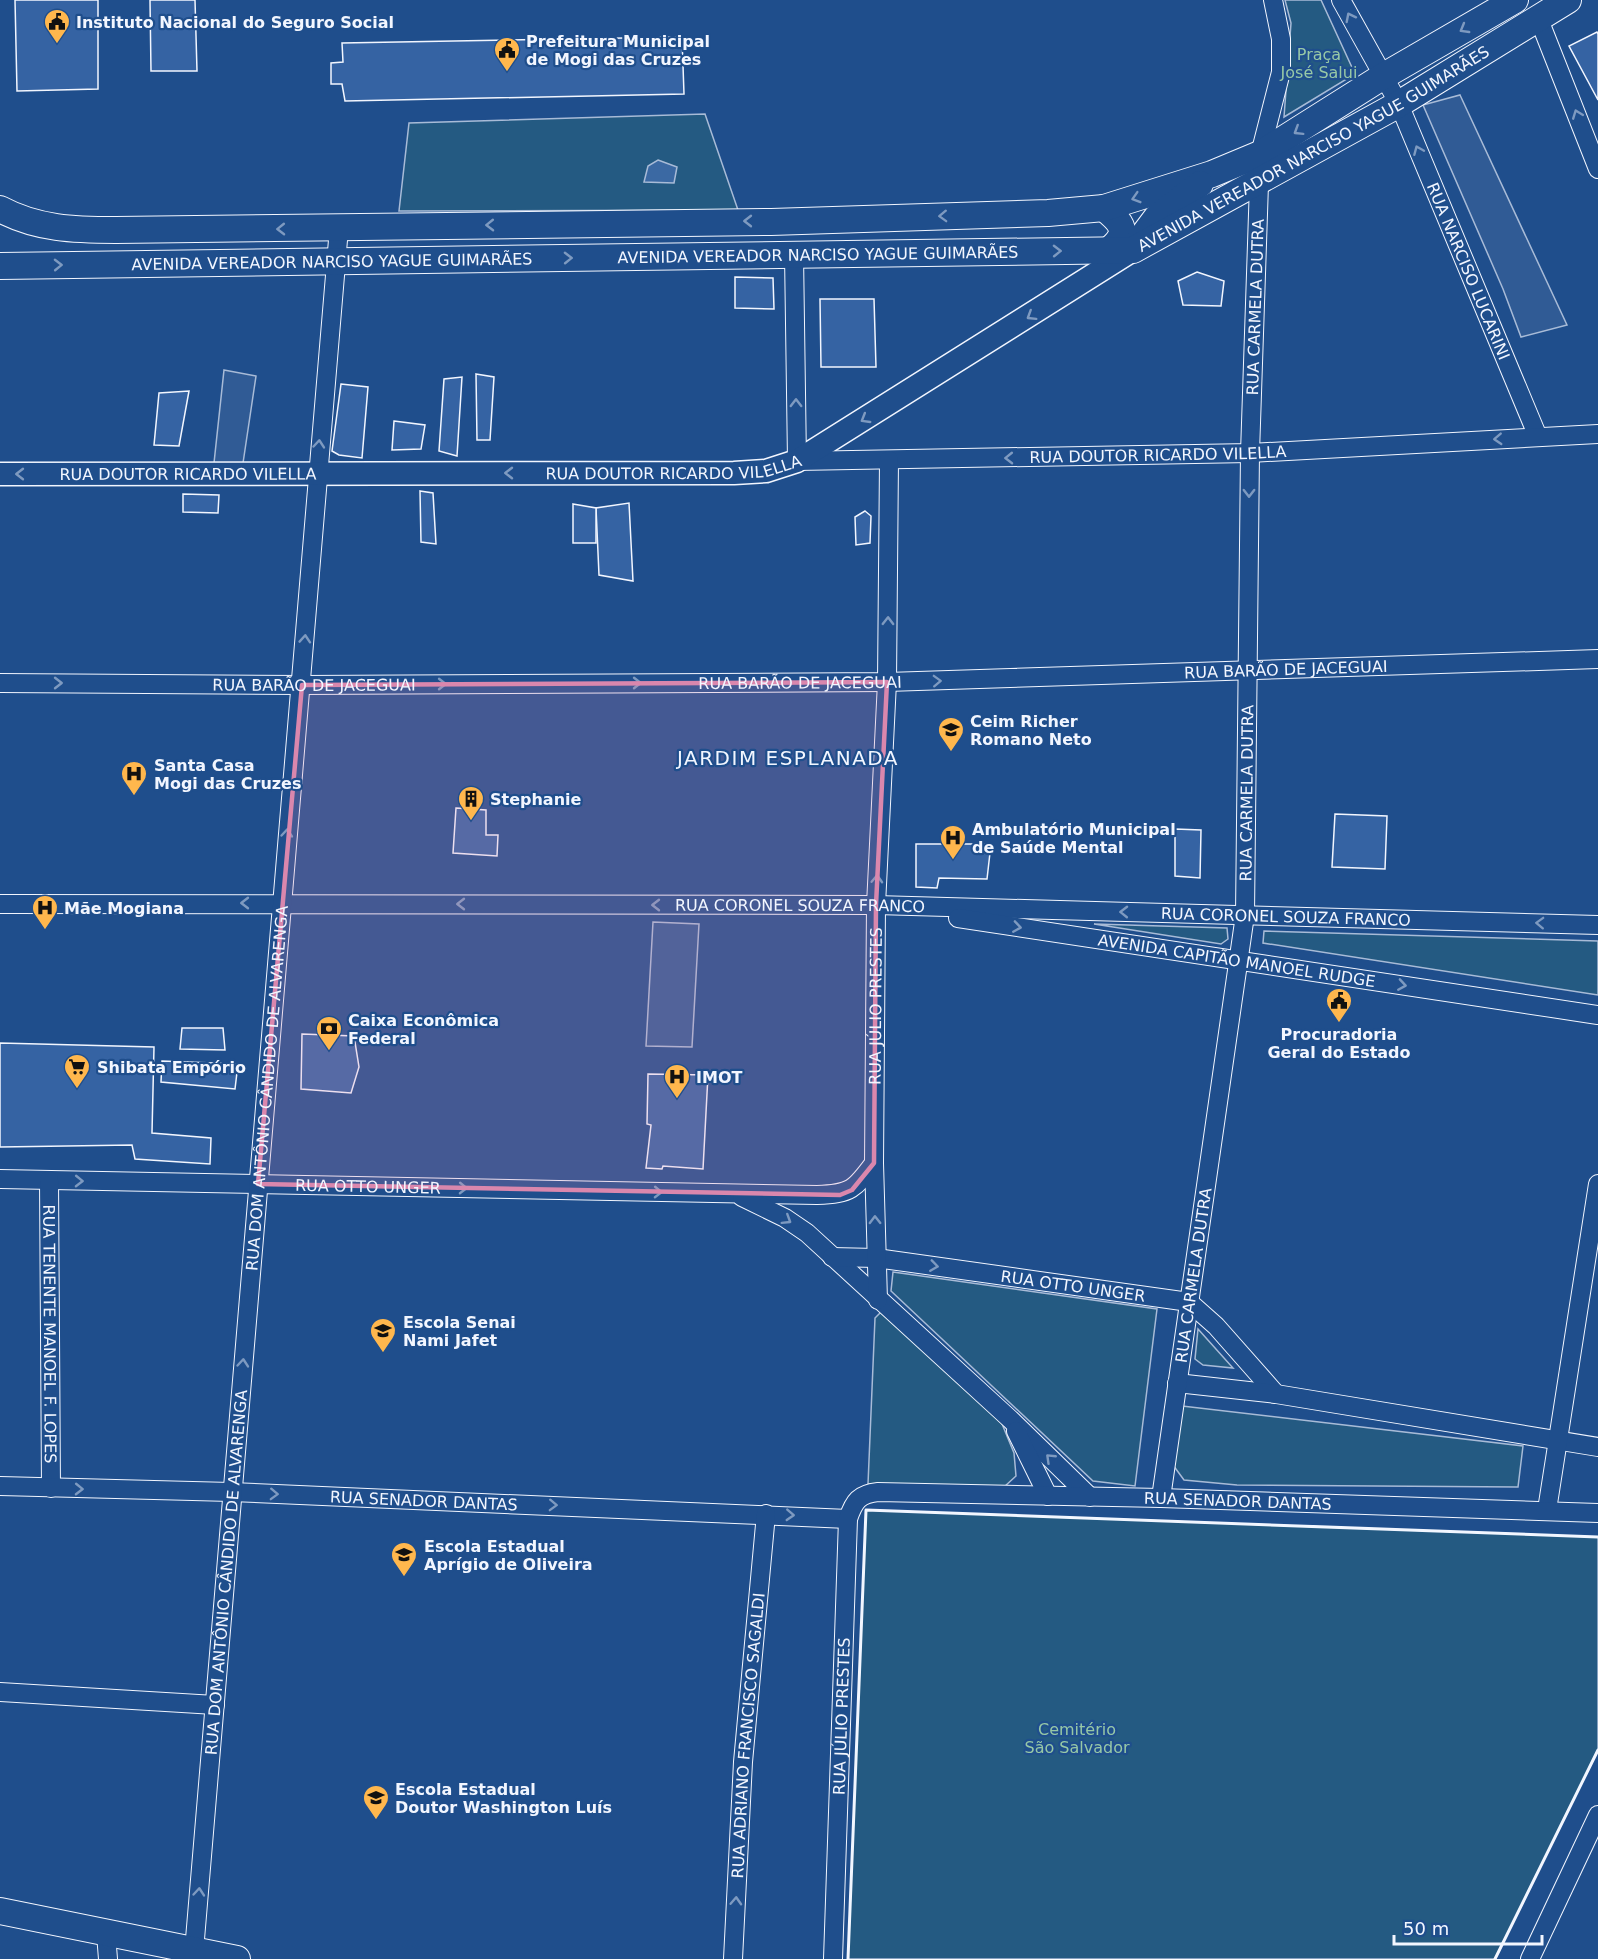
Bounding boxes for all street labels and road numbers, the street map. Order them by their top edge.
street label: AVENIDA VEREADOR NARCISO YAGUE GUIMARÃES [1134,41,1492,255]
street label: RUA NARCISO LUCARINI [1423,179,1514,362]
street label: RUA CARMELA DUTRA [1242,218,1267,396]
street label: AVENIDA VEREADOR NARCISO YAGUE GUIMARÃES [617,242,1019,267]
street label: AVENIDA VEREADOR NARCISO YAGUE GUIMARÃES [131,249,533,274]
street label: RUA DOUTOR RICARDO VILELLA [1029,442,1287,466]
street label: RUA DOUTOR RICARDO VILELLA [545,451,804,483]
street label: RUA DOUTOR RICARDO VILELLA [59,464,317,483]
street label: RUA BARÃO DE JACEGUAI [1184,656,1388,682]
street label: RUA BARÃO DE JACEGUAI [698,672,902,692]
street label: RUA BARÃO DE JACEGUAI [212,675,416,695]
street label: RUA CARMELA DUTRA [1236,705,1257,881]
street label: RUA CORONEL SOUZA FRANCO [675,895,925,916]
street label: RUA CORONEL SOUZA FRANCO [1161,903,1411,929]
street label: RUA DOM ANTÔNIO CÂNDIDO DE ALVARENGA [242,905,291,1272]
street label: RUA JÚLIO PRESTES [865,927,885,1085]
street label: AVENIDA CAPITÃO MANOEL RUDGE [1097,930,1377,991]
street label: RUA OTTO UNGER [295,1175,441,1197]
street label: RUA CARMELA DUTRA [1171,1186,1215,1364]
street label: RUA TENENTE MANOEL F. LOPES [40,1204,60,1464]
street label: RUA OTTO UNGER [1000,1266,1147,1305]
street label: RUA DOM ANTÔNIO CÂNDIDO DE ALVARENGA [201,1389,251,1756]
street label: RUA SENADOR DANTAS [329,1487,518,1514]
street label: RUA SENADOR DANTAS [1144,1488,1332,1513]
street label: RUA ADRIANO FRANCISCO SAGALDI [728,1592,768,1879]
street label: RUA JÚLIO PRESTES [829,1637,853,1795]

